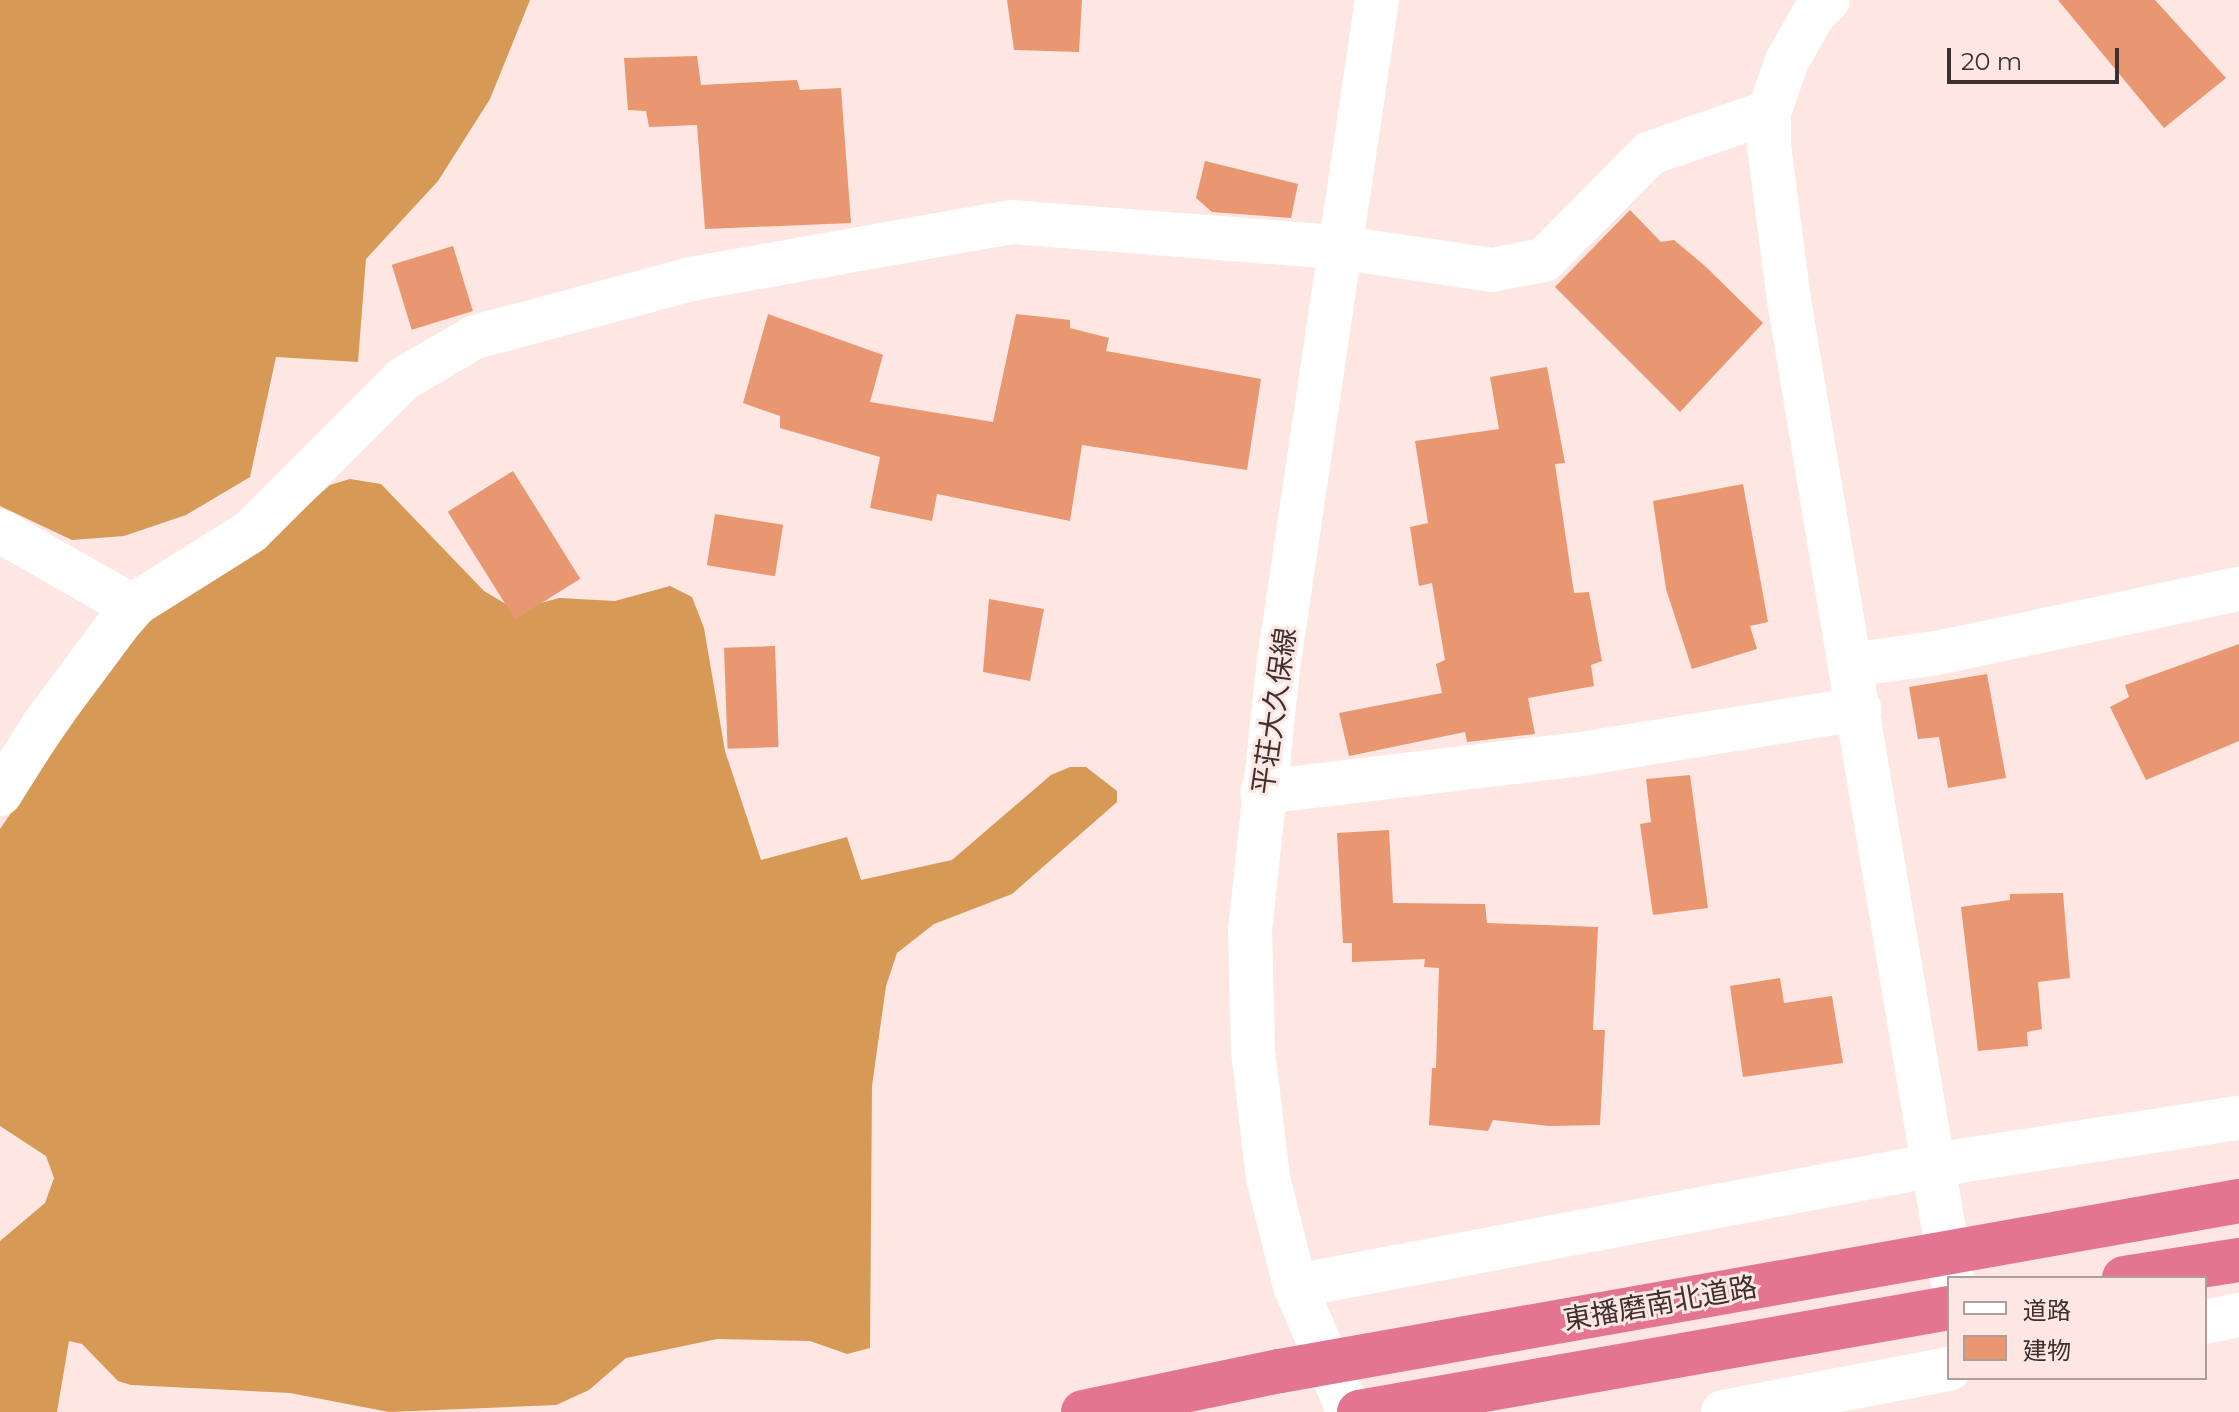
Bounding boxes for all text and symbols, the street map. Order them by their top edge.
scale bar [1951,32,2123,82]
text: 20 m [1961,47,2022,76]
street label: 平荘大久保線 [1246,625,1302,797]
street label: 東播磨南北道路 [1561,1269,1759,1337]
legend [1947,1276,2207,1380]
text: 道路 [2023,1296,2071,1325]
text: 建物 [2023,1336,2071,1365]

